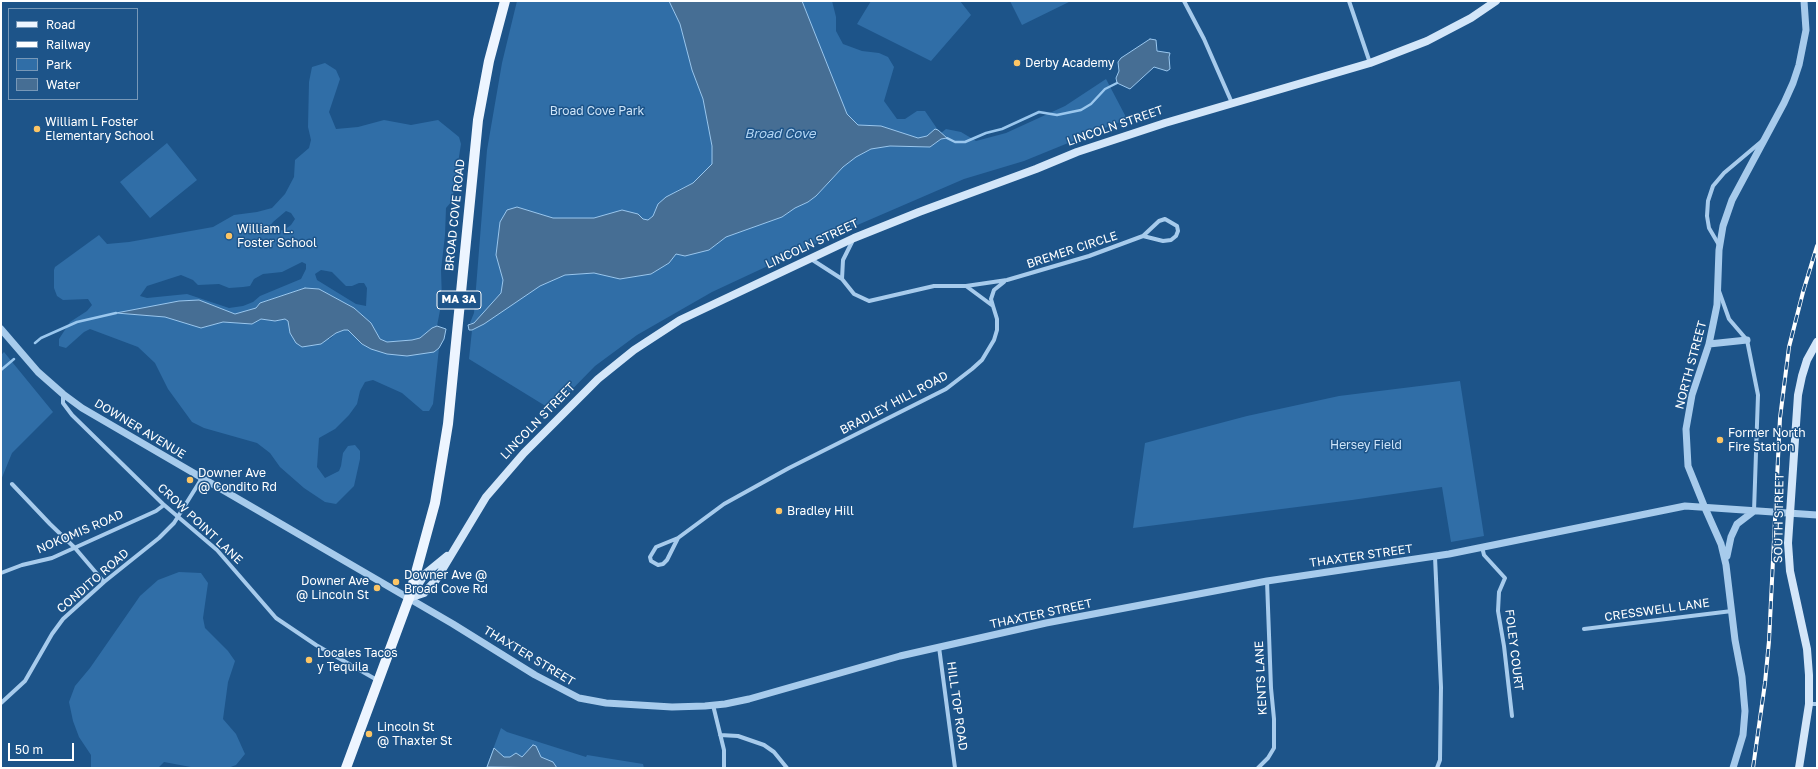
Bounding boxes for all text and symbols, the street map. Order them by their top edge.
legend [8,8,138,100]
text: Road [46,17,75,32]
text: Railway [46,37,91,52]
place label: Derby Academy [1025,56,1115,70]
text: Park [46,57,72,72]
marker: Derby Academy [1012,58,1022,68]
text: Water [46,77,80,92]
street label: LINCOLN STREET [1065,103,1165,149]
park label: Broad Cove Park [550,104,644,118]
place label: William L Foster Elementary School [45,115,154,143]
marker: William L Foster Elementary School [32,124,42,134]
water label: Broad Cove [745,126,815,142]
street label: BROAD COVE ROAD [442,158,468,272]
street label: LINCOLN STREET [763,216,861,272]
place label: William L. Foster School [237,222,317,250]
street label: BREMER CIRCLE [1025,229,1119,271]
marker: William L. Foster School [224,231,234,241]
road number: MA 3A [437,291,481,309]
street label: NORTH STREET [1672,319,1710,411]
street label: BRADLEY HILL ROAD [837,368,951,438]
street label: LINCOLN STREET [498,380,578,462]
street label: DOWNER AVENUE [92,396,188,462]
place label: Former North Fire Station [1728,426,1806,454]
marker: Former North Fire Station [1715,435,1725,445]
park label: Hersey Field [1330,438,1402,452]
place label: Downer Ave @ Condito Rd [198,466,277,494]
street label: SOUTH STREET [1771,473,1787,563]
marker: Downer Ave @ Condito Rd [185,475,195,485]
street label: CROW POINT LANE [154,481,246,567]
place label: Bradley Hill [787,504,854,518]
marker: Bradley Hill [774,506,784,516]
street label: NOKOMIS ROAD [34,507,126,557]
street label: THAXTER STREET [1308,542,1414,570]
street label: CONDITO ROAD [54,546,132,616]
place label: Downer Ave @ Broad Cove Rd [404,568,488,596]
place label: Downer Ave @ Lincoln St [296,574,369,602]
marker: Downer Ave @ Broad Cove Rd [391,577,401,587]
marker: Downer Ave @ Lincoln St [372,583,382,593]
street label: CRESSWELL LANE [1603,595,1711,625]
street label: THAXTER STREET [989,596,1093,632]
street label: FOLEY COURT [1502,608,1526,692]
street label: THAXTER STREET [481,623,577,689]
street label: KENTS LANE [1252,640,1270,716]
place label: Locales Tacos y Tequila [317,646,398,674]
marker: Locales Tacos y Tequila [304,655,314,665]
street label: HILL TOP ROAD [944,661,970,751]
place label: Lincoln St @ Thaxter St [377,720,452,748]
marker: Lincoln St @ Thaxter St [364,729,374,739]
scale bar [10,735,76,761]
text: 50 m [15,742,43,757]

